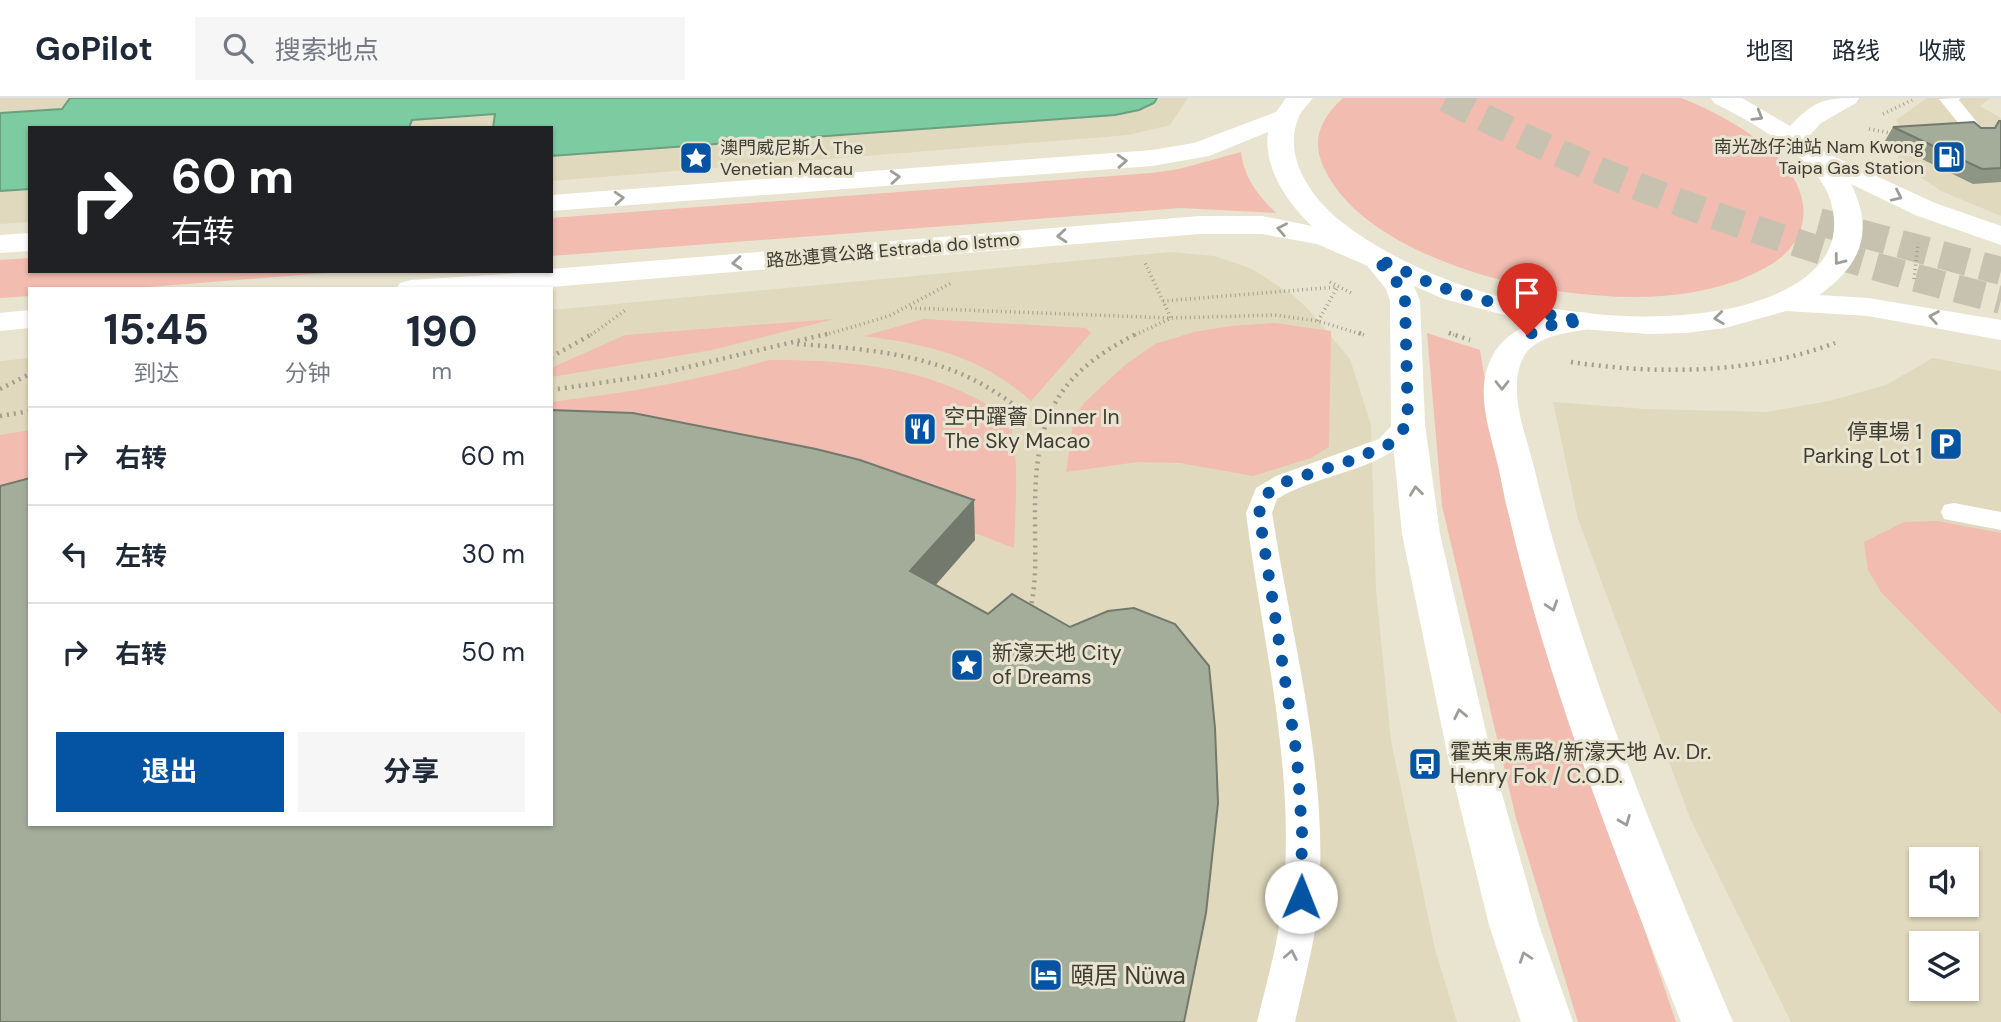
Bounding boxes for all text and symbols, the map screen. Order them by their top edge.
search box [195,17,685,80]
text: GoPilot [35,27,153,70]
icon: search [219,29,257,67]
text: 搜索地点 [275,33,379,67]
text: 地图 [1746,35,1794,66]
text: 路线 [1832,35,1880,66]
text: 收藏 [1918,35,1966,66]
one-way arrow [1751,108,1764,121]
place label: 南光氹仔油站 Nam Kwong Taipa Gas Station [1714,135,1924,180]
place label: 澳門威尼斯人 The Venetian Macau [720,136,863,181]
fuel station icon: 南光氹仔油站 Nam Kwong Taipa Gas Station [1930,138,1968,176]
place icon: 澳門威尼斯人 The Venetian Macau [677,139,715,177]
text: 60 m [171,144,294,208]
icon: right [56,154,147,245]
one-way arrow [1117,154,1128,169]
one-way arrow [890,170,901,185]
one-way arrow [1890,188,1903,202]
one-way arrow [614,191,625,206]
text: 右转 [171,211,235,253]
one-way arrow [1276,222,1288,237]
street label: 路氹連貫公路 Estrada do Istmo [765,227,1021,273]
one-way arrow [1056,228,1067,243]
one-way arrow [1834,252,1847,265]
one-way arrow [732,255,743,270]
pin [1497,263,1557,335]
icon: arrive [1508,274,1546,312]
text: 15:45 [103,302,209,357]
text: 3 [295,302,320,357]
text: 190 [406,304,478,359]
one-way arrow [1928,310,1940,325]
one-way arrow [1713,311,1725,326]
text: m [431,356,452,386]
text: 到达 [133,358,179,388]
text: 分钟 [284,358,330,388]
one-way arrow [1494,380,1510,391]
place label: 空中躍薈 Dinner In The Sky Macao [944,403,1119,455]
restaurant icon: 空中躍薈 Dinner In The Sky Macao [901,410,939,448]
place label: 停車場 1 Parking Lot 1 [1803,418,1922,470]
parking icon: 停車場 1 Parking Lot 1 [1927,425,1965,463]
icon: right [56,437,94,475]
text: 60 m [461,439,525,473]
text: 右转 [115,441,167,475]
one-way arrow [1409,485,1424,496]
icon: left [56,535,94,573]
text: 30 m [462,537,525,571]
text: 左转 [115,539,167,573]
one-way arrow [1544,600,1559,612]
icon: right [56,633,94,671]
text: 50 m [461,635,525,669]
text: 右转 [115,637,167,671]
place label: 新濠天地 City of Dreams [992,639,1122,691]
place icon: 新濠天地 City of Dreams [948,646,986,684]
one-way arrow [1454,708,1469,720]
button: 退出 [56,732,284,812]
button: 分享 [298,732,525,812]
place label: 霍英東馬路/新濠天地 Av. Dr. Henry Fok / C.O.D. [1450,738,1711,790]
bus stop icon: 霍英東馬路/新濠天地 Av. Dr. Henry Fok / C.O.D. [1406,745,1444,783]
one-way arrow [1617,815,1631,827]
map controls [1909,847,1979,1001]
button: sound [1909,847,1979,917]
position arrow [1264,860,1338,934]
button: layers [1909,931,1979,1001]
one-way arrow [1282,949,1297,961]
one-way arrow [1519,952,1533,964]
hotel icon: 頤居 Nüwa [1027,956,1065,994]
place label: 頤居 Nüwa [1070,960,1186,991]

